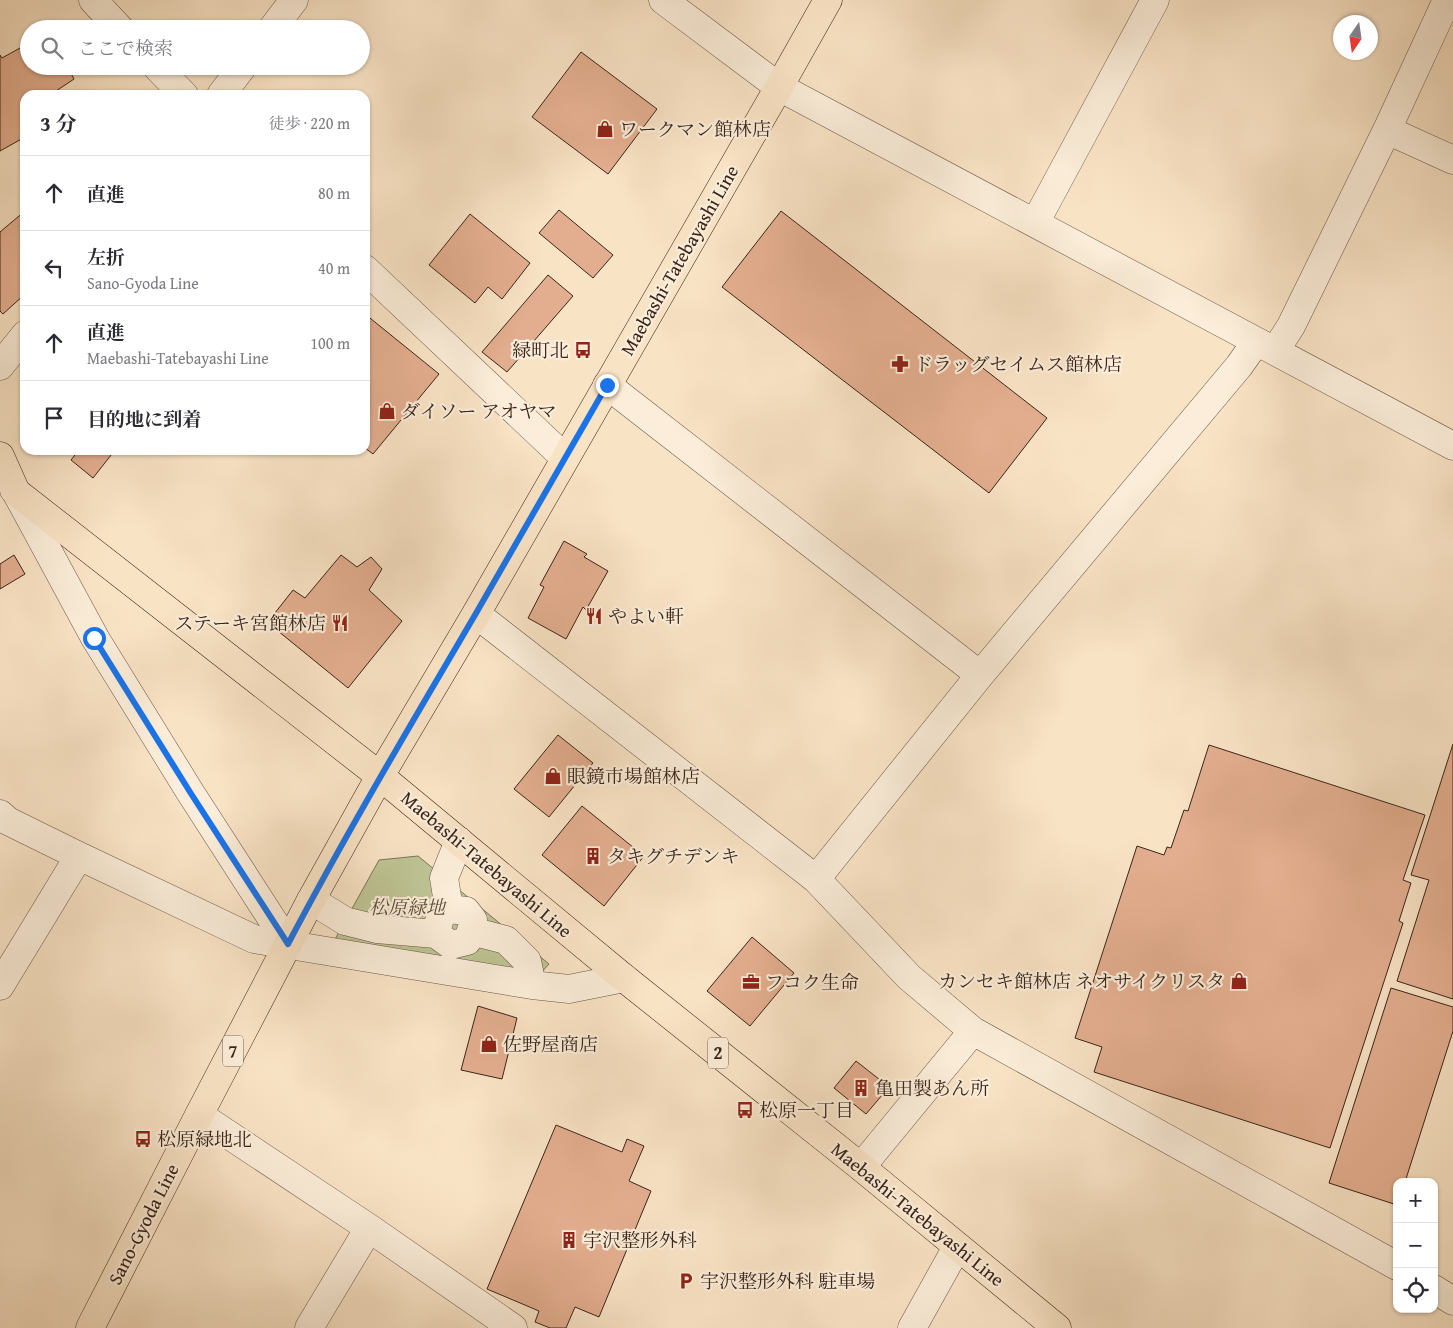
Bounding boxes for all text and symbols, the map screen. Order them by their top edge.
north arrow [1333,15,1378,60]
search box [20,20,370,75]
icon: search [38,34,66,62]
text: ここで検索 [78,34,173,62]
text: 3 分 [40,108,77,139]
text: 徒歩 · 220 m [269,111,350,135]
place label: ワークマン館林店 [619,115,771,143]
shop icon: ワークマン館林店 [595,119,615,139]
street label: Maebashi-Tatebayashi Line [613,160,745,360]
icon: ahead [40,179,68,207]
text: 直進 [87,180,125,208]
text: 80 m [318,181,350,205]
text: 左折 [87,243,125,271]
icon: left [40,254,68,282]
text: 40 m [318,256,350,280]
text: Sano-Gyoda Line [87,271,199,295]
text: 直進 [87,318,125,346]
icon: ahead [40,329,68,357]
text: 100 m [310,331,350,355]
place label: 緑町北 [512,336,569,364]
bus stop icon: 緑町北 [573,340,593,360]
text: Maebashi-Tatebayashi Line [87,346,269,370]
place label: ドラッグセイムス館林店 [914,350,1122,378]
pharmacy icon: ドラッグセイムス館林店 [890,354,910,374]
route end [596,374,619,397]
place label: ダイソー アオヤマ [401,397,557,425]
shop icon: ダイソー アオヤマ [377,401,397,421]
icon: arrive [40,404,68,432]
text: 目的地に到着 [87,405,201,433]
place label: やよい軒 [608,602,684,630]
restaurant icon: やよい軒 [584,606,604,626]
place label: ステーキ宮館林店 [174,609,326,637]
restaurant icon: ステーキ宮館林店 [330,613,350,633]
route start [83,627,106,650]
place label: 眼鏡市場館林店 [567,762,700,790]
shop icon: 眼鏡市場館林店 [543,766,563,786]
street label: Maebashi-Tatebayashi Line [395,784,579,944]
place label: タキグチデンキ [607,842,740,870]
building icon: タキグチデンキ [583,846,603,866]
park label: 松原緑地 [369,893,447,921]
place label: カンセキ館林店 ネオサイクリスタ [938,967,1225,995]
place label: フコク生命 [765,968,859,996]
shop icon: カンセキ館林店 ネオサイクリスタ [1229,971,1249,991]
office icon: フコク生命 [741,972,761,992]
place label: 佐野屋商店 [503,1030,598,1058]
shop icon: 佐野屋商店 [479,1034,499,1054]
road number: 7 [223,1036,243,1066]
road number: 2 [708,1038,728,1068]
place label: 亀田製あん所 [875,1074,989,1102]
building icon: 亀田製あん所 [851,1078,871,1098]
place label: 松原一丁目 [759,1096,854,1124]
bus stop icon: 松原一丁目 [735,1100,755,1120]
place label: 松原緑地北 [157,1125,252,1153]
bus stop icon: 松原緑地北 [133,1129,153,1149]
street label: Maebashi-Tatebayashi Line [825,1135,1011,1293]
street label: Sano-Gyoda Line [100,1158,186,1289]
map controls [1393,1178,1438,1313]
button: + [1393,1178,1438,1223]
button: − [1393,1223,1438,1268]
place label: 宇沢整形外科 [583,1226,697,1254]
building icon: 宇沢整形外科 [559,1230,579,1250]
place label: 宇沢整形外科 駐車場 [700,1267,875,1295]
button: locate [1393,1268,1438,1313]
parking icon: 宇沢整形外科 駐車場 [676,1271,696,1291]

